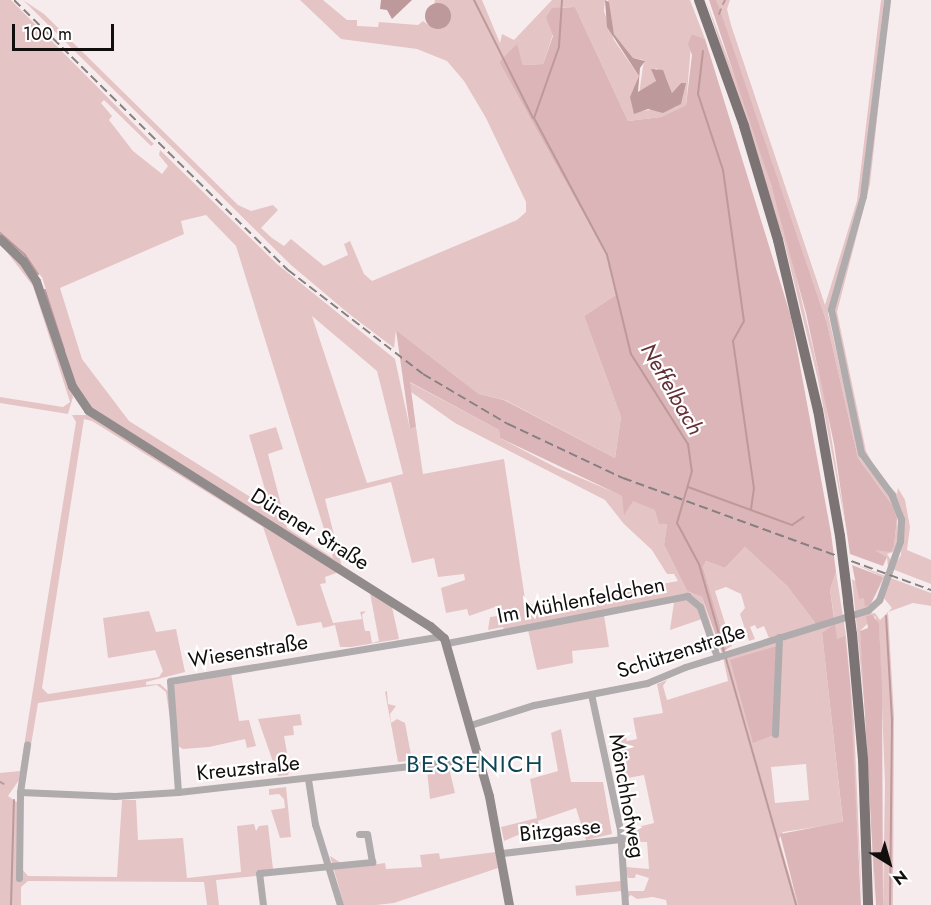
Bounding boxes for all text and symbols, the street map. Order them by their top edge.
scale bar [15,12,117,50]
text: 100 m [23,21,72,47]
water label: Neffelbach [635,338,709,440]
street label: Dürener Straße [246,483,374,575]
street label: Im Mühlenfeldchen [495,571,667,629]
street label: Schützenstraße [614,618,748,684]
street label: Wiesenstraße [186,629,310,673]
street label: Mönchhofweg [604,732,650,860]
street label: Kreuzstraße [195,750,301,786]
district label: BESSENICH [406,750,544,778]
street label: Bitzgasse [518,813,602,847]
north arrow [859,833,919,893]
text: N [888,865,912,891]

